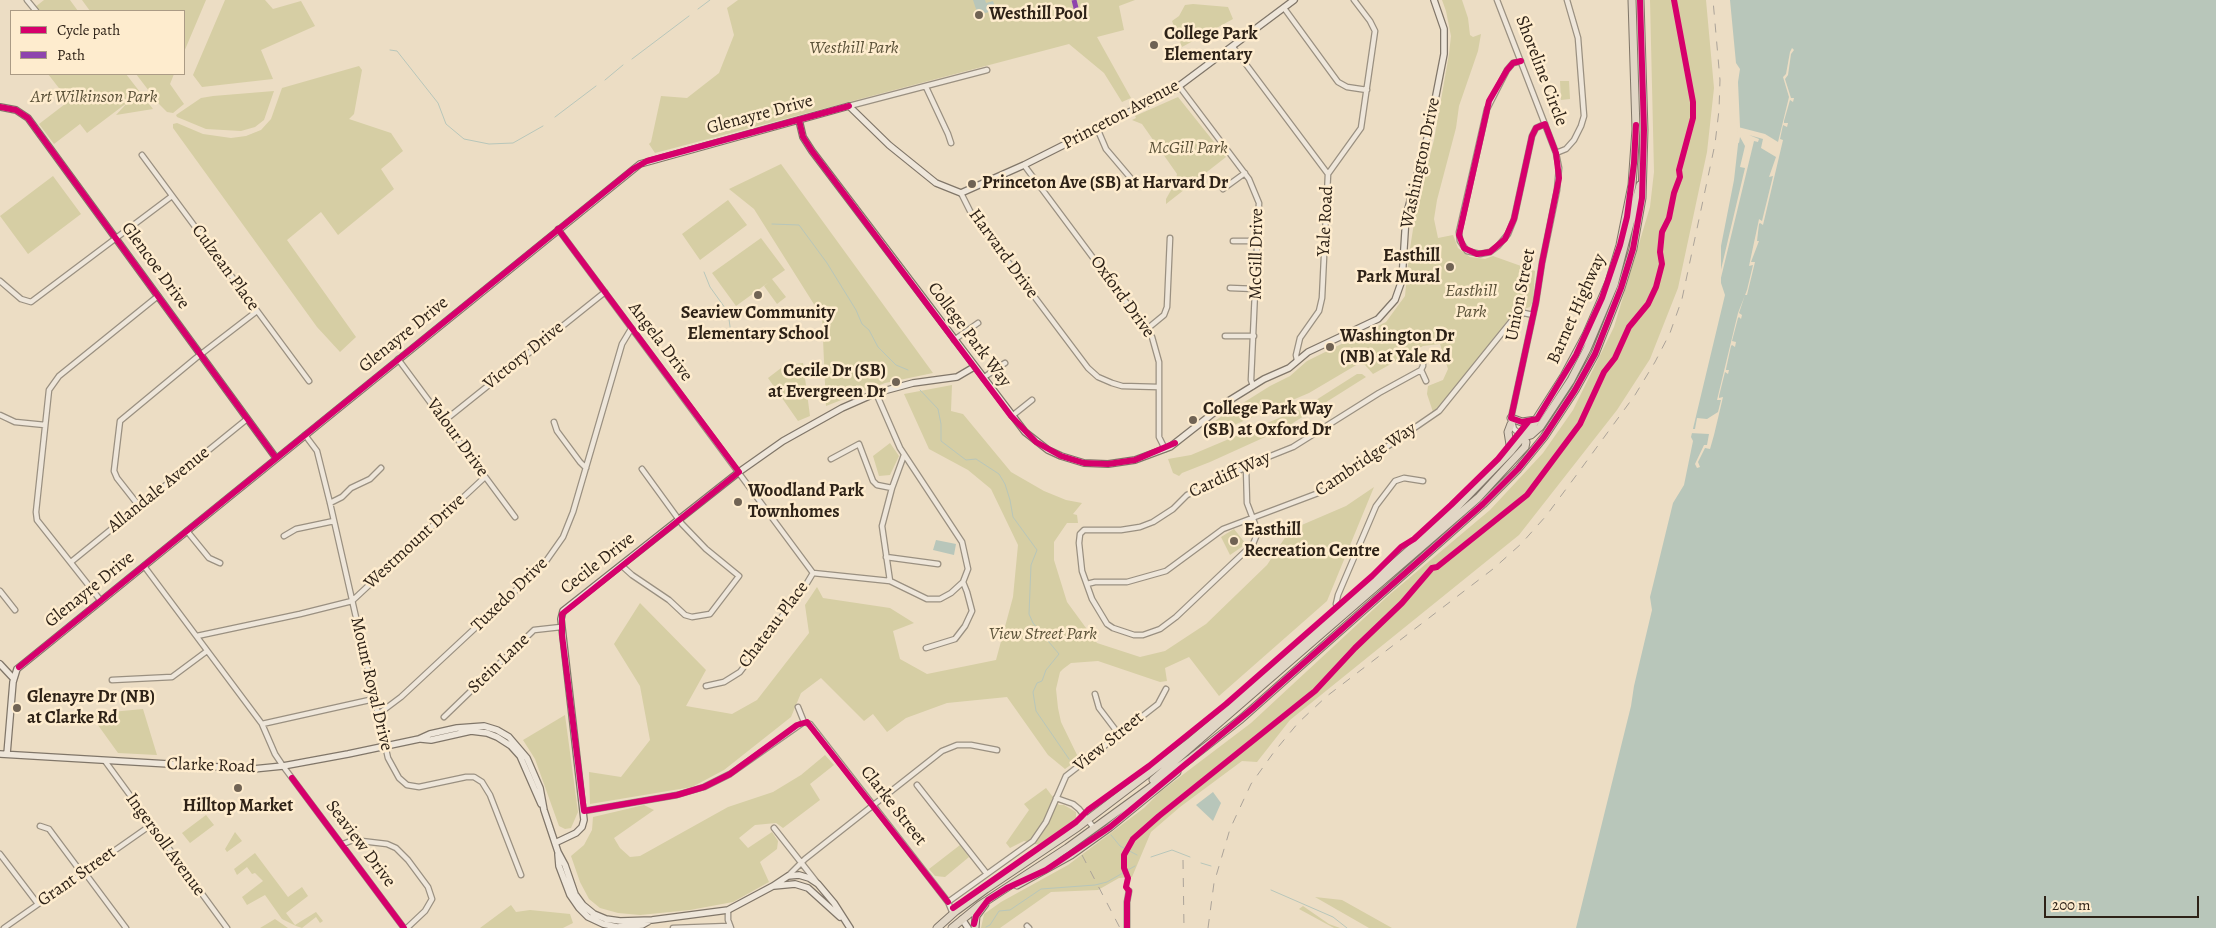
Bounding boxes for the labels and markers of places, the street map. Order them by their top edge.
place label: Westhill Pool [989,4,1087,26]
marker: Westhill Pool [973,9,985,21]
place label: College Park Elementary [1164,24,1257,66]
marker: College Park Elementary [1148,39,1160,51]
place label: Princeton Ave (SB) at Harvard Dr [982,173,1228,195]
marker: Princeton Ave (SB) at Harvard Dr [966,178,978,190]
place label: Easthill Park Mural [1356,246,1440,288]
marker: Easthill Park Mural [1444,261,1456,273]
marker: Seaview Community Elementary School [752,289,764,301]
place label: Seaview Community Elementary School [681,303,835,346]
place label: Washington Dr (NB) at Yale Rd [1340,326,1455,368]
marker: Washington Dr (NB) at Yale Rd [1324,341,1336,353]
place label: Cecile Dr (SB) at Evergreen Dr [768,361,886,404]
marker: Cecile Dr (SB) at Evergreen Dr [890,376,902,388]
place label: College Park Way (SB) at Oxford Dr [1203,399,1332,442]
marker: College Park Way (SB) at Oxford Dr [1187,414,1199,426]
place label: Woodland Park Townhomes [748,481,864,524]
marker: Woodland Park Townhomes [732,496,744,508]
place label: Easthill Recreation Centre [1244,520,1380,562]
marker: Easthill Recreation Centre [1228,535,1240,547]
place label: Glenayre Dr (NB) at Clarke Rd [27,687,155,730]
marker: Glenayre Dr (NB) at Clarke Rd [11,702,23,714]
marker: Hilltop Market [232,782,244,794]
place label: Hilltop Market [183,796,293,818]

